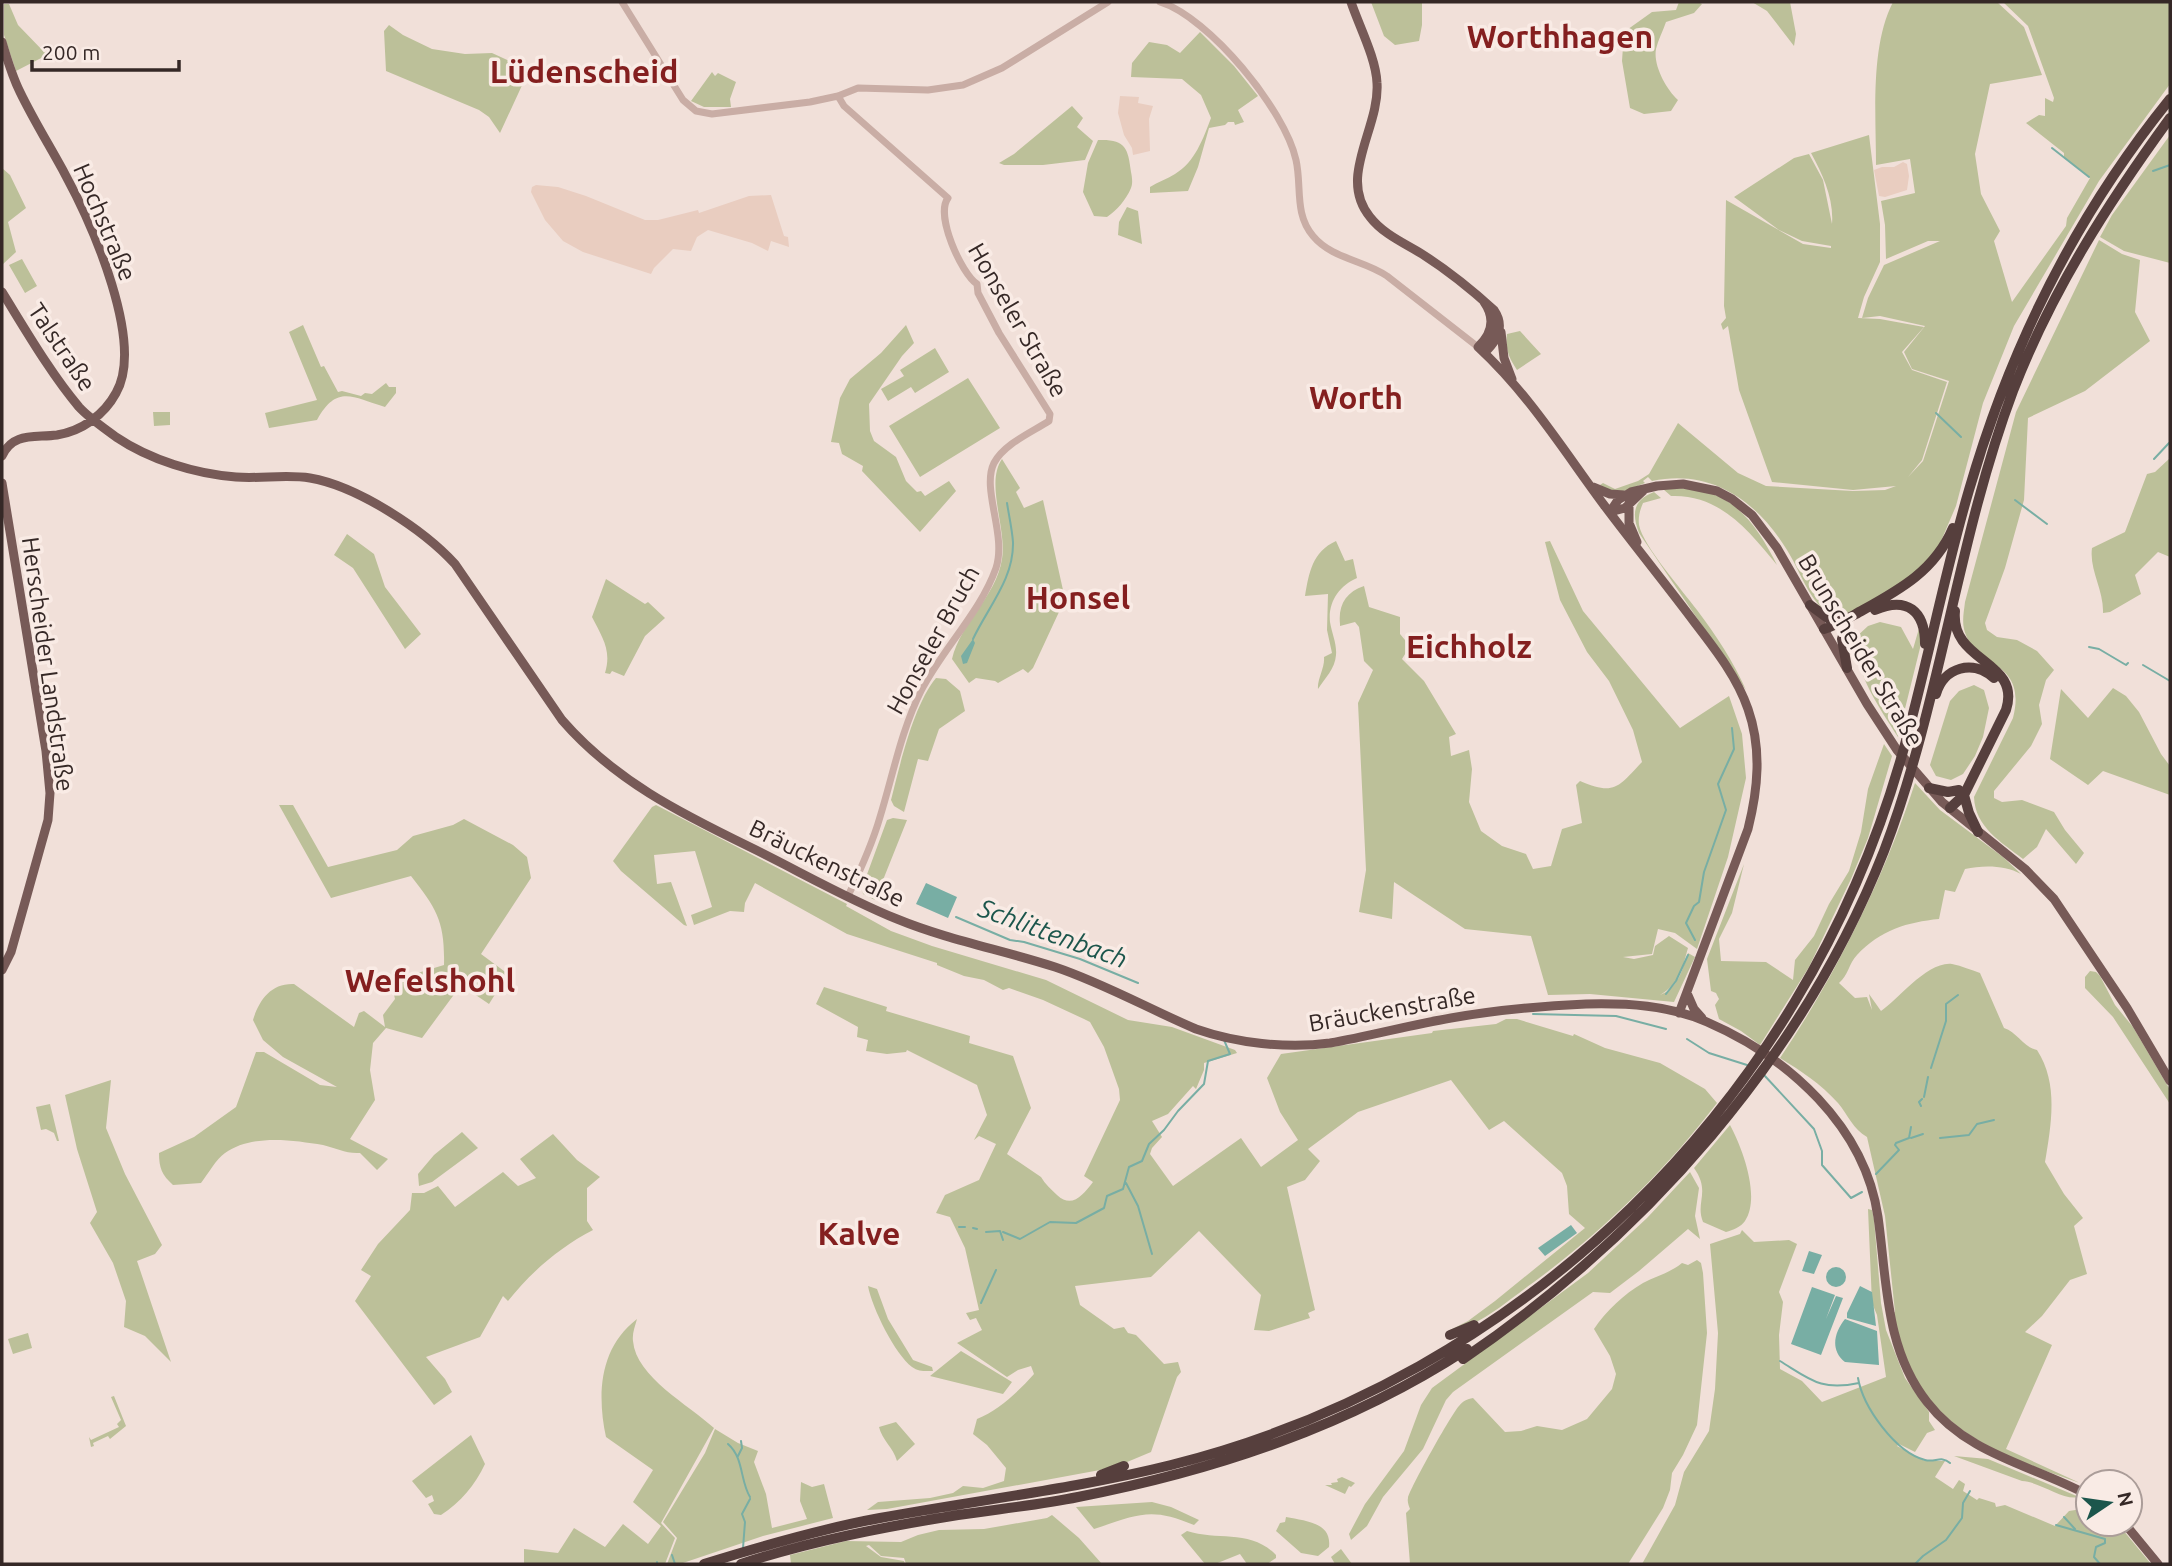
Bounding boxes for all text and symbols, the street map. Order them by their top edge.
district label: Worthhagen [1467,18,1653,54]
scale bar [32,28,178,72]
text: 200 m [42,40,100,64]
district label: Lüdenscheid [490,53,678,89]
street label: Hochstraße [68,159,142,285]
street label: Honseler Straße [963,238,1073,402]
street label: Talstraße [23,298,101,396]
district label: Worth [1309,379,1403,415]
street label: Herscheider Landstraße [17,535,79,793]
street label: Brunscheider Straße [1793,549,1929,751]
street label: Honseler Bruch [881,561,985,719]
district label: Honsel [1026,579,1131,615]
district label: Eichholz [1406,628,1532,664]
street label: Bräuckenstraße [745,814,909,912]
water label: Schlittenbach [974,892,1131,973]
district label: Wefelshohl [345,962,515,998]
street label: Bräuckenstraße [1306,981,1478,1037]
district label: Kalve [817,1215,901,1251]
north arrow [2074,1468,2144,1538]
text: N [2113,1490,2138,1509]

